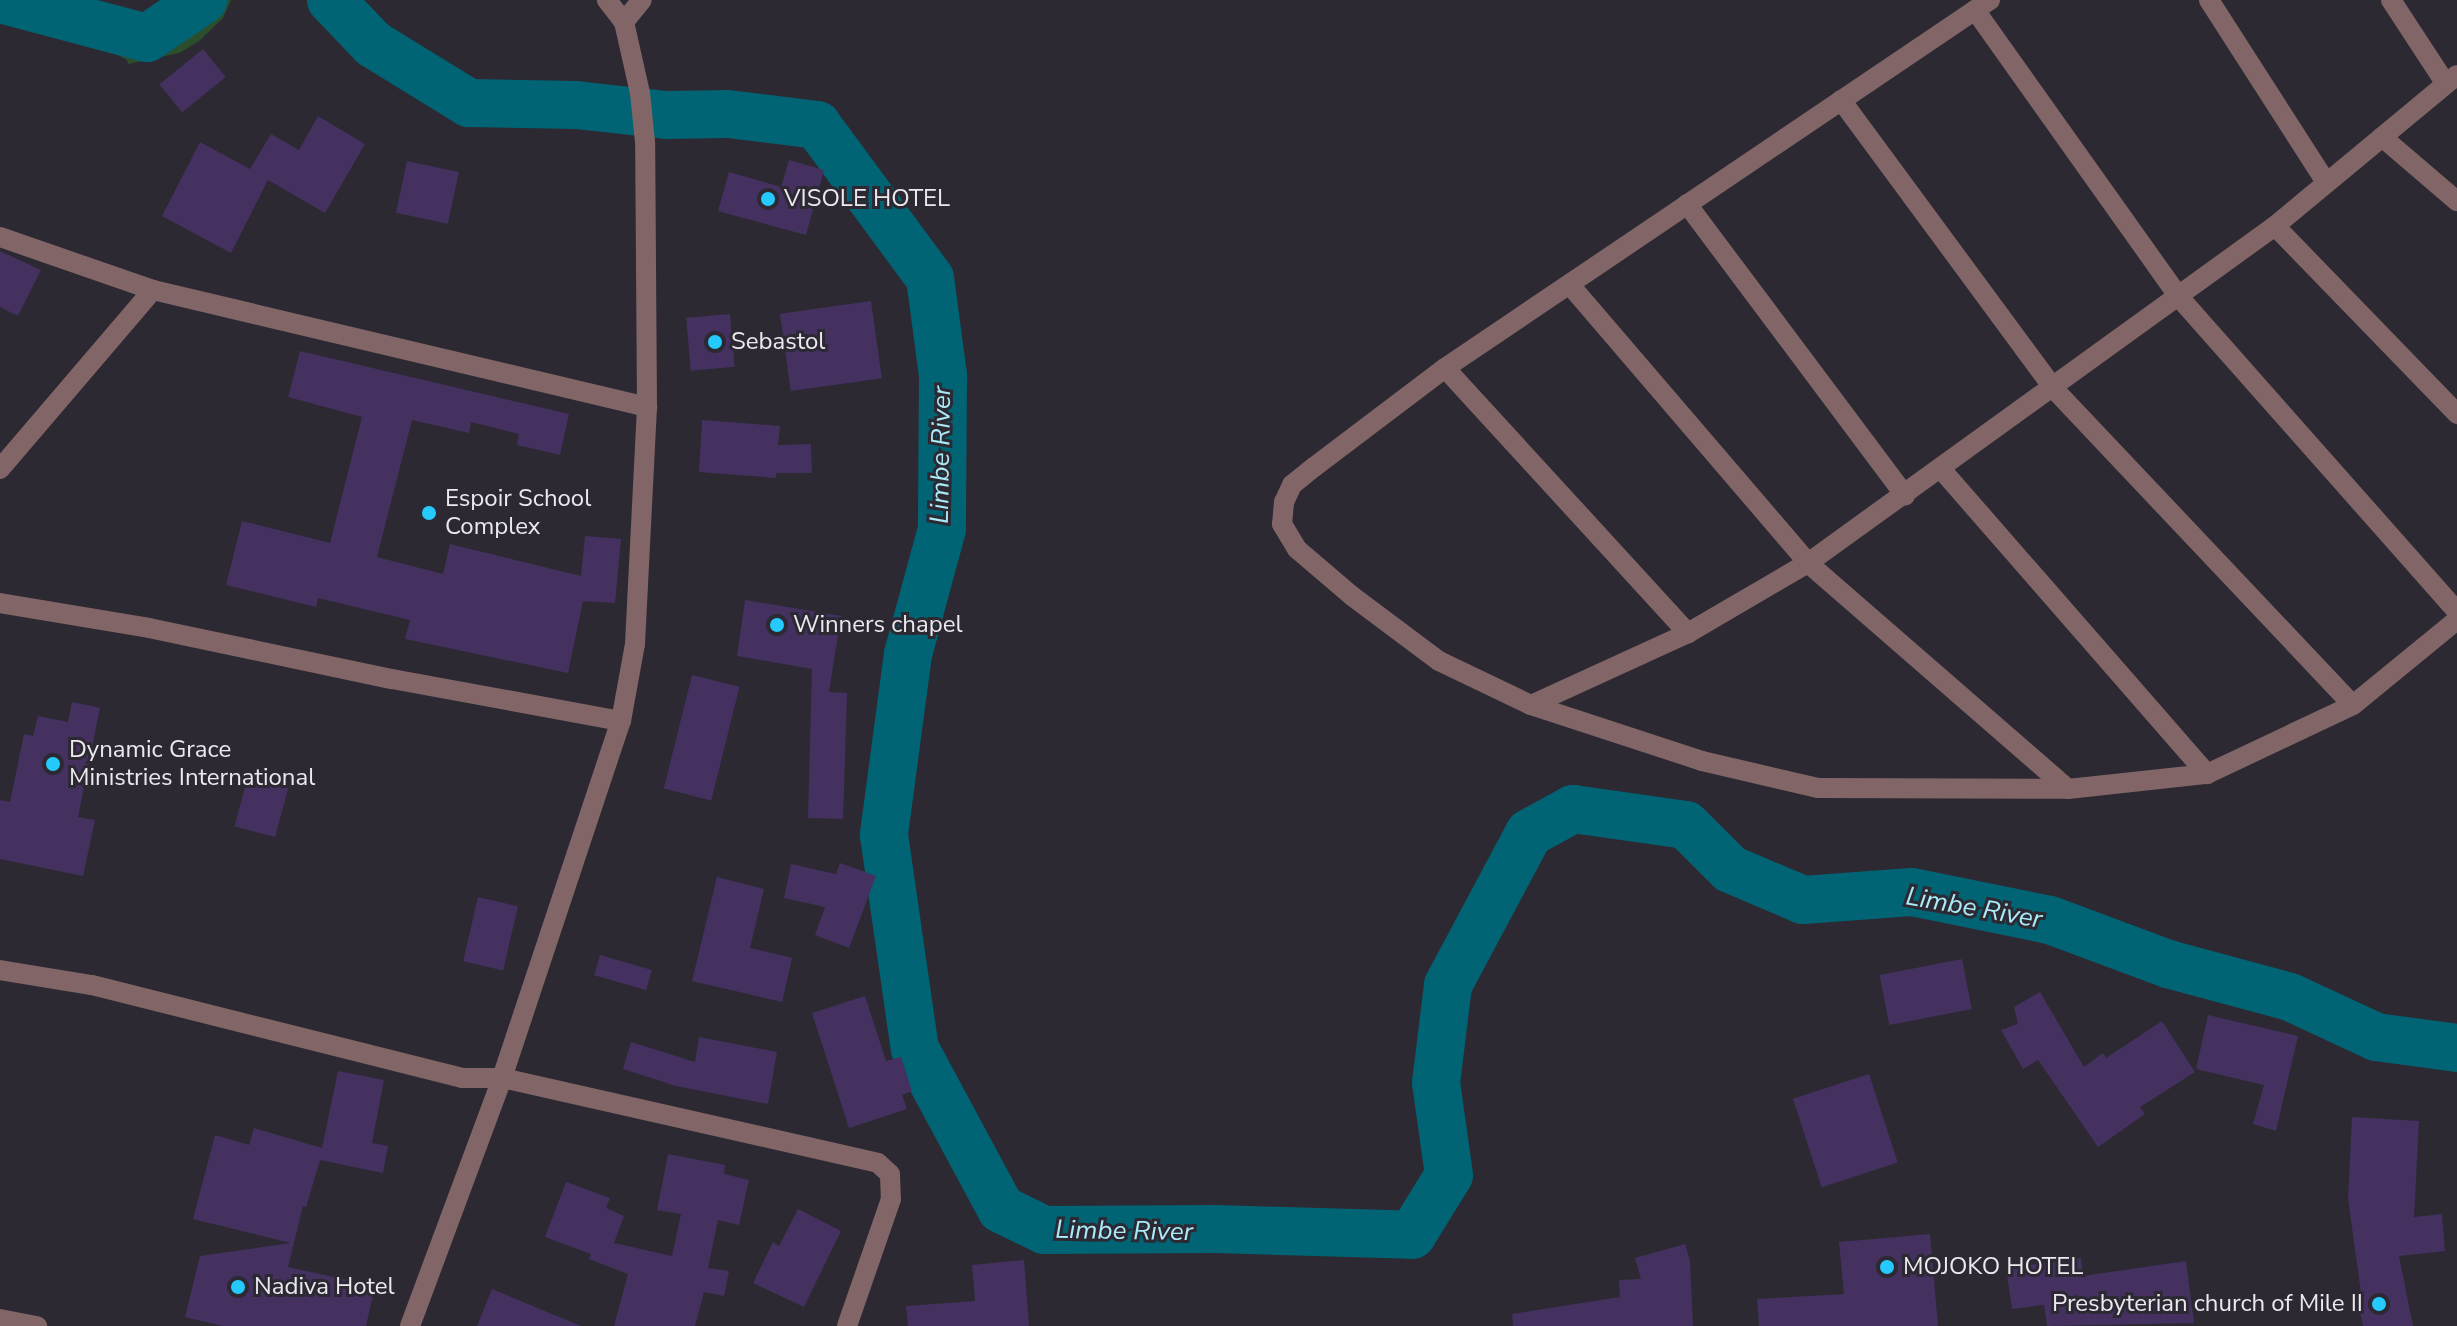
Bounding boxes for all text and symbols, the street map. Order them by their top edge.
place label: VISOLE HOTEL [784,185,950,213]
marker: VISOLE HOTEL [759,190,777,208]
place label: Sebastol [731,328,825,356]
marker: Sebastol [706,333,724,351]
water label: Limbe River [924,386,958,524]
place label: Espoir School Complex [445,485,591,541]
marker: Espoir School Complex [420,504,438,522]
place label: Winners chapel [793,611,963,639]
marker: Winners chapel [768,616,786,634]
place label: Dynamic Grace Ministries International [69,736,315,792]
marker: Dynamic Grace Ministries International [44,755,62,773]
water label: Limbe River [1903,881,2045,935]
water label: Limbe River [1055,1214,1193,1248]
place label: MOJOKO HOTEL [1903,1253,2083,1281]
marker: MOJOKO HOTEL [1878,1258,1896,1276]
place label: Nadiva Hotel [254,1273,395,1301]
marker: Nadiva Hotel [229,1278,247,1296]
place label: Presbyterian church of Mile II [2052,1290,2363,1318]
marker: Presbyterian church of Mile II [2370,1295,2388,1313]

